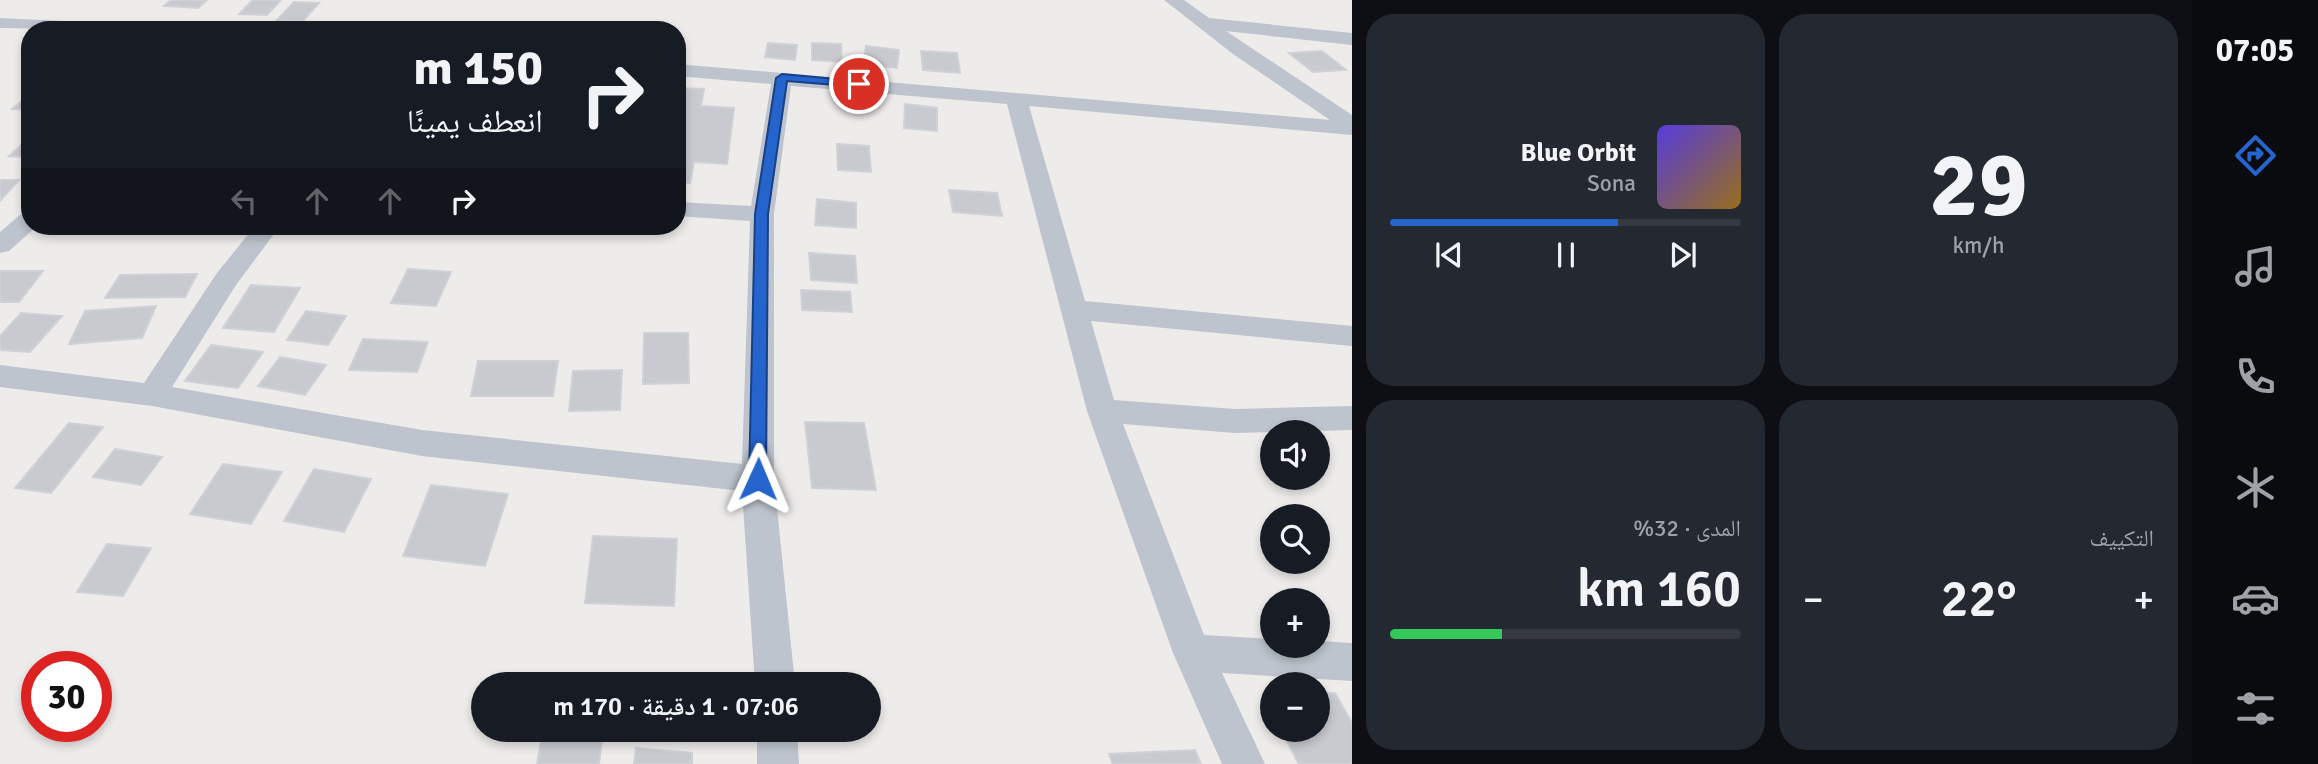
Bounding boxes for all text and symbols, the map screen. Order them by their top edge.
text: 07:05 [2216,31,2294,70]
text: 150 m [413,38,543,98]
icon: right [567,49,658,140]
pin [829,54,889,114]
icon: arrive [840,65,878,103]
text: انعطف يمينًا [407,102,543,141]
text: 29 [1929,129,2028,242]
icon: directions [2231,131,2280,180]
text: Blue Orbit [1520,137,1636,169]
text: Sona [1587,169,1636,198]
icon: left [225,182,263,220]
icon: ahead [298,182,336,220]
icon: ahead [371,182,409,220]
icon: right [444,182,482,220]
text: km/h [1952,231,2005,260]
icon: previous [1430,236,1468,274]
icon: pause [1547,236,1585,274]
icon: next [1664,236,1702,274]
icon: music [2231,242,2280,291]
icon: phone [2231,352,2280,401]
map controls [1260,420,1330,742]
button: sound [1260,420,1330,490]
position arrow [721,442,795,516]
icon: climate [2231,463,2280,512]
button: search [1260,504,1330,574]
text: المدى · 32% [1633,514,1741,543]
text: التكييف [2089,524,2154,553]
text: 160 km [1577,557,1741,621]
text: 22° [1940,567,2017,631]
icon: car [2231,574,2280,623]
text: − [1803,576,1824,623]
text: + [2133,576,2154,623]
button: + [1260,588,1330,658]
speed limit sign: 30 [21,651,112,742]
button: − [1260,672,1330,742]
icon: filters [2231,684,2280,733]
text: 07:06 · 1 دقيقة · 170 m [553,691,799,723]

